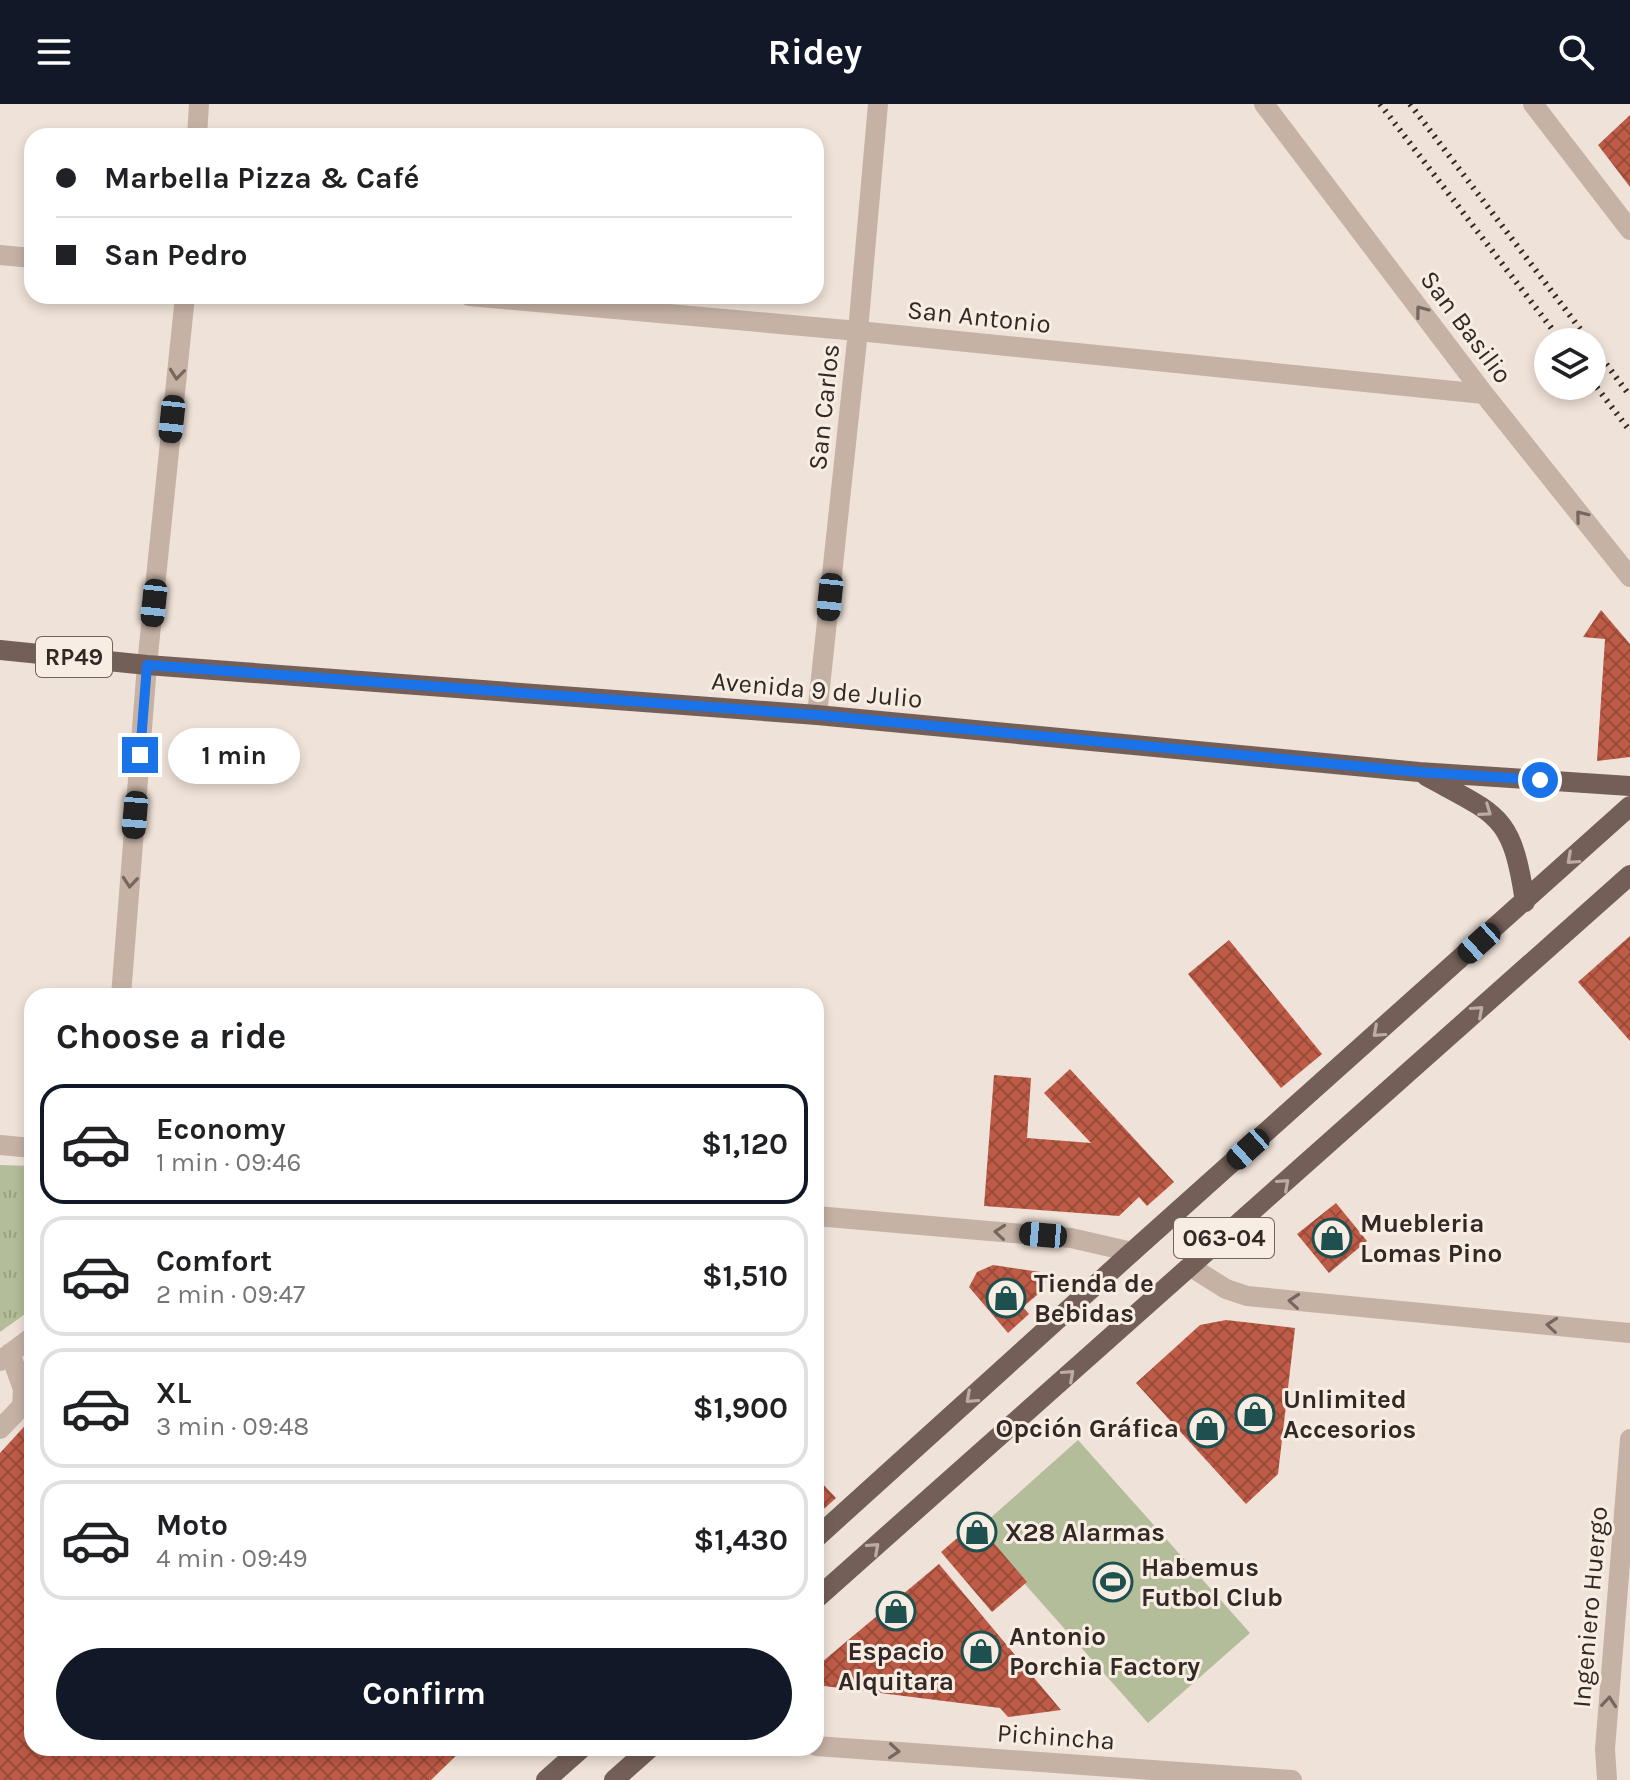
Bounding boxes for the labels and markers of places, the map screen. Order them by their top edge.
place label: Muebleria Lomas Pino [1360,1208,1502,1269]
shop icon: Muebleria Lomas Pino [1311,1217,1353,1259]
place label: Tienda de Bebidas [1034,1268,1154,1329]
shop icon: Tienda de Bebidas [985,1277,1027,1319]
place label: Unlimited Accesorios [1283,1384,1416,1445]
shop icon: Unlimited Accesorios [1234,1393,1276,1435]
shop icon: Opción Gráfica [1186,1407,1228,1449]
place label: Opción Gráfica [996,1413,1179,1444]
shop icon: X28 Alarmas [956,1511,998,1553]
place label: X28 Alarmas [1005,1517,1165,1548]
place label: Habemus Futbol Club [1141,1552,1283,1613]
sports icon: Habemus Futbol Club [1092,1561,1134,1603]
shop icon: Espacio Alquitara [875,1590,917,1632]
place label: Antonio Porchia Factory [1009,1621,1200,1682]
shop icon: Antonio Porchia Factory [960,1630,1002,1672]
place label: Espacio Alquitara [838,1636,954,1697]

